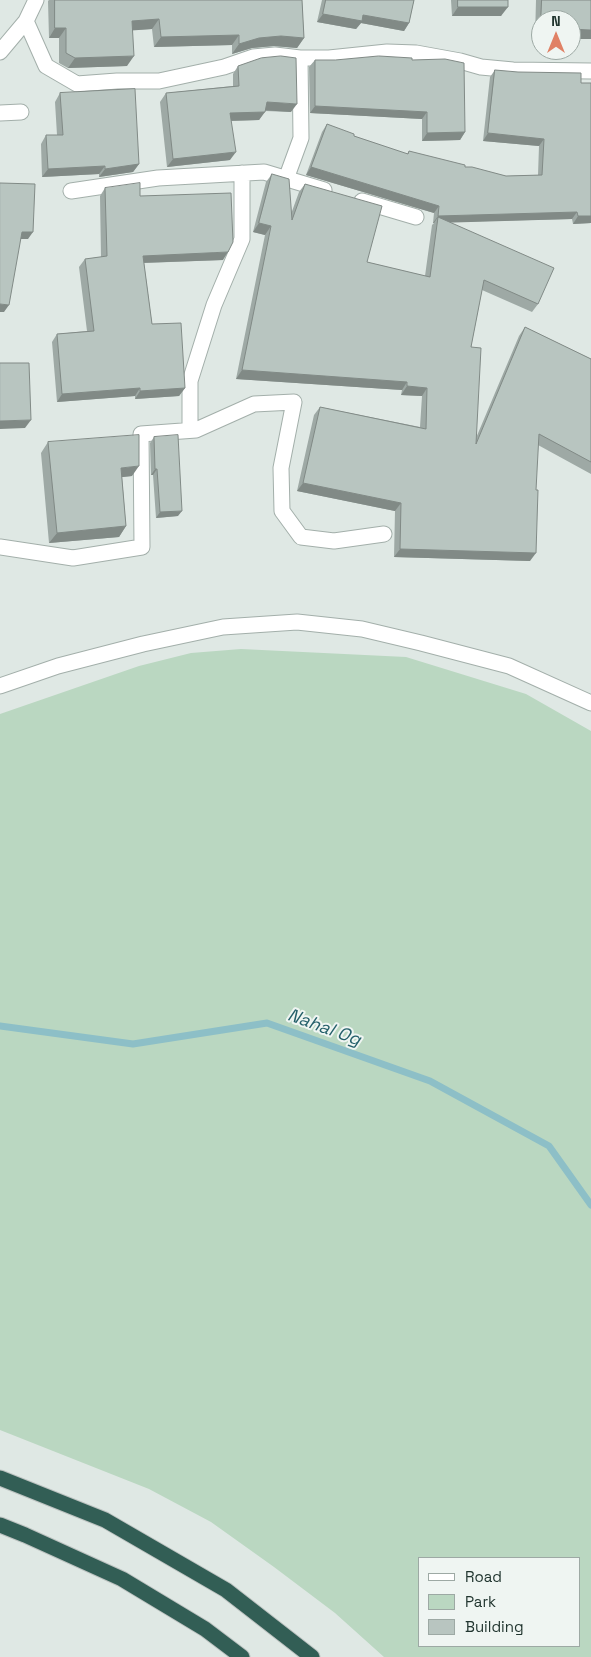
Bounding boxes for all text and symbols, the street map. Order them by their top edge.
north arrow [531,10,581,60]
text: N [551,12,561,30]
water label: Nahal Og [284,1005,364,1051]
legend [418,1557,581,1647]
text: Road [465,1567,502,1586]
text: Park [465,1592,496,1611]
text: Building [465,1617,524,1636]

